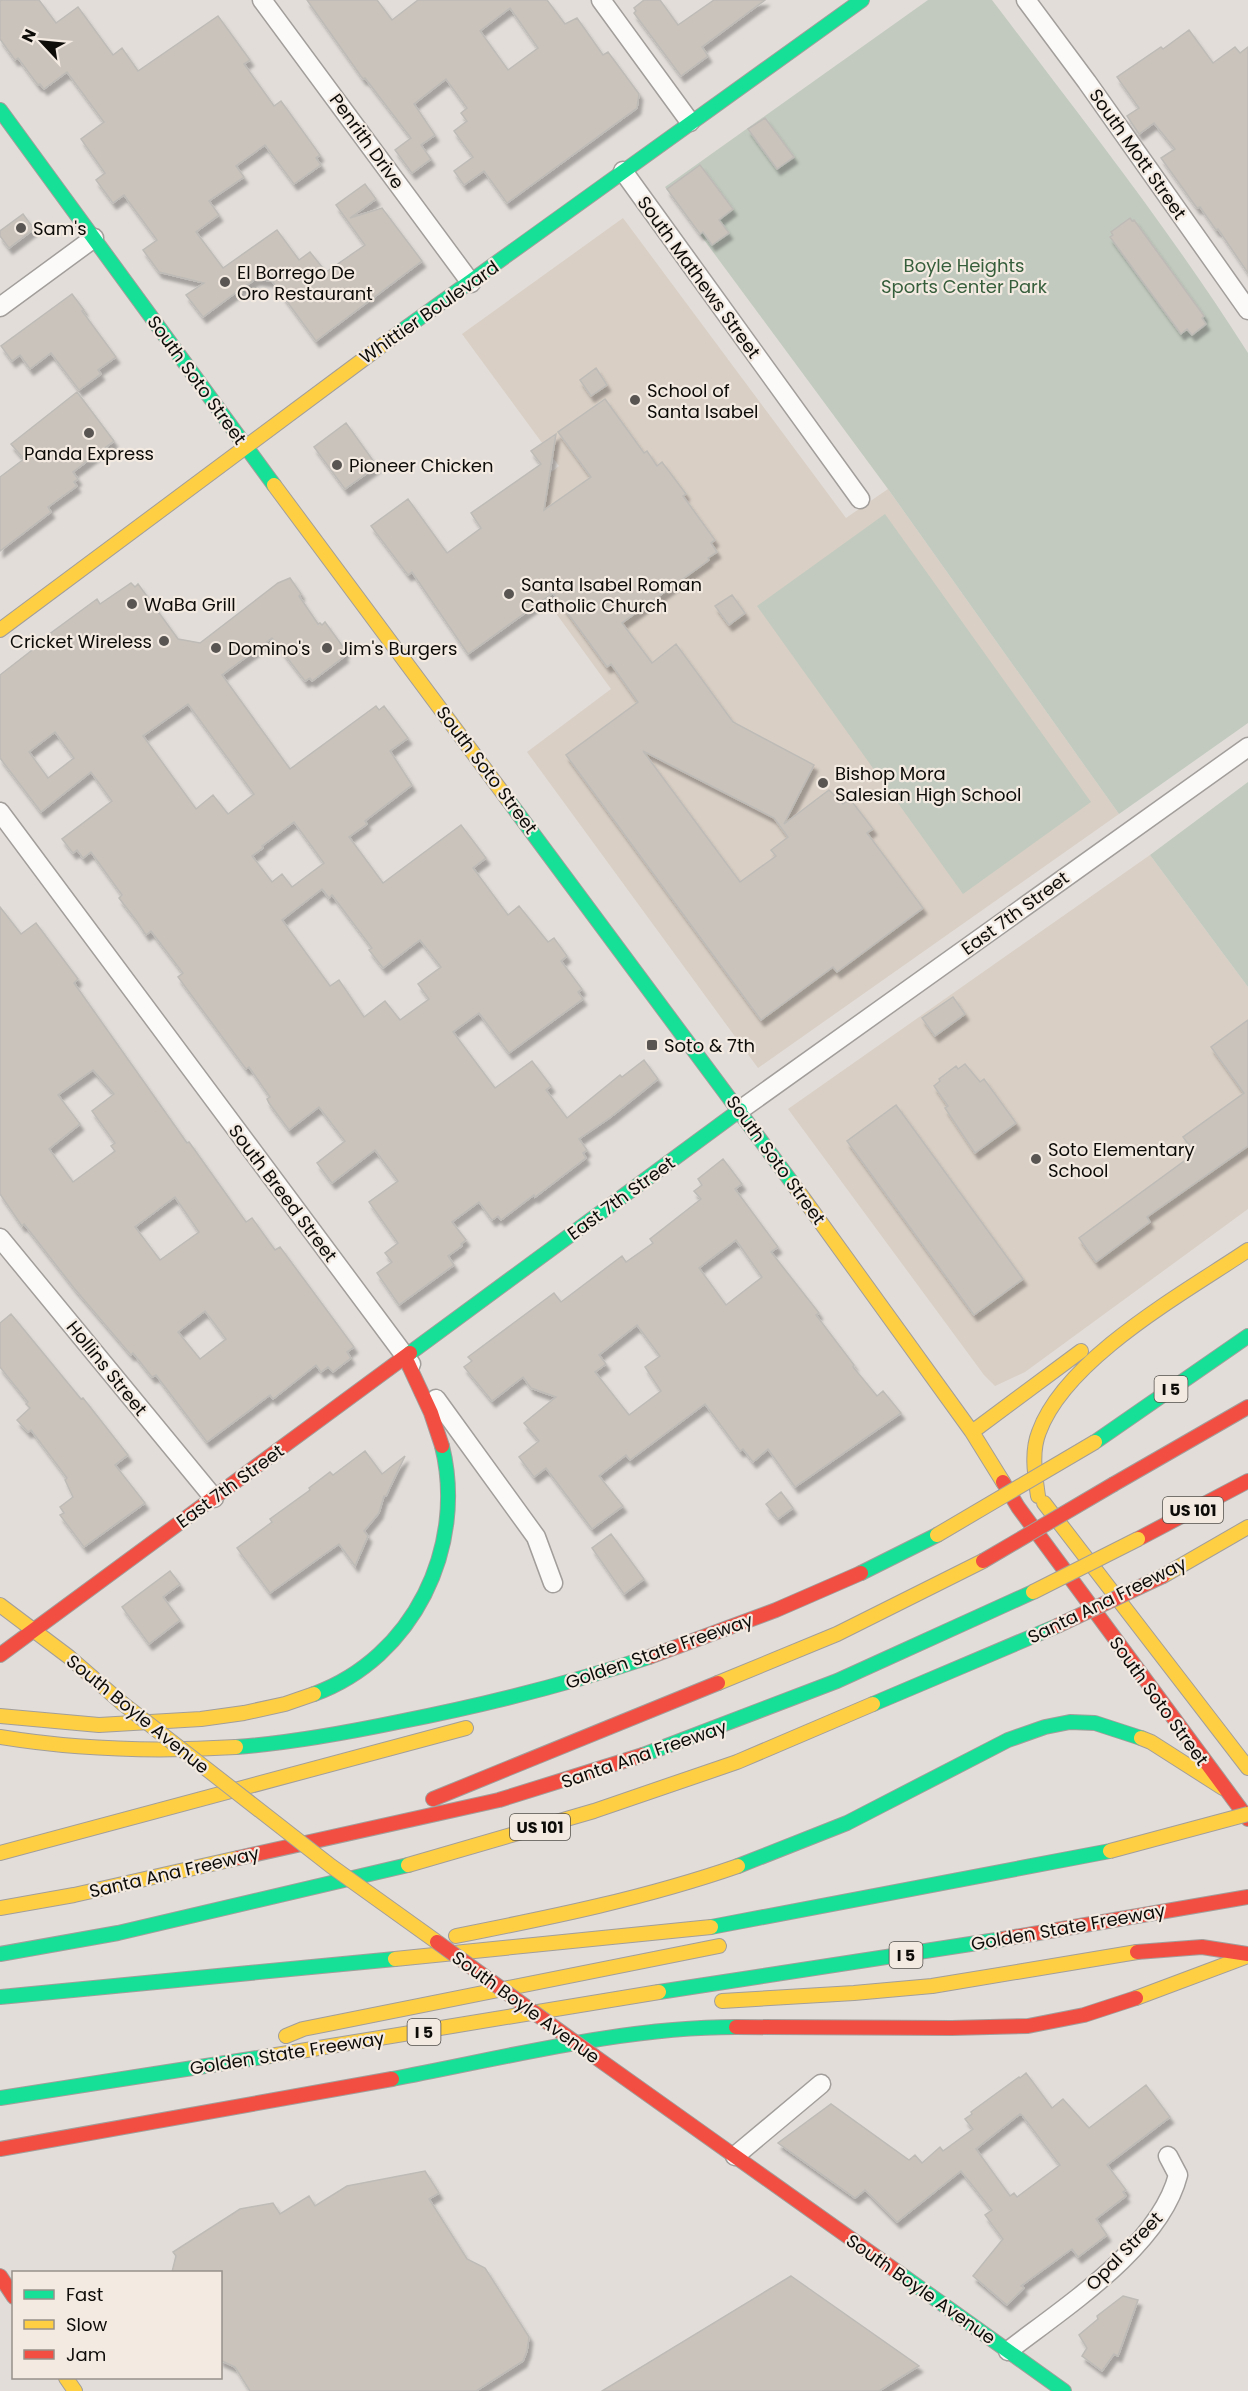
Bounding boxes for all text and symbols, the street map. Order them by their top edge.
north arrow [12,12,72,72]
text: N [16,25,42,46]
street label: South Mott Street [1084,84,1192,224]
street label: Penrith Drive [324,88,410,194]
street label: South Mathews Street [632,191,766,363]
place label: Sam's [33,216,87,241]
marker: Sam's [14,221,28,235]
park label: Boyle Heights Sports Center Park [881,253,1048,299]
street label: Whittier Boulevard [354,255,504,369]
place label: El Borrego De Oro Restaurant [237,260,373,306]
marker: El Borrego De Oro Restaurant [218,275,232,289]
street label: South Soto Street [142,310,252,450]
place label: School of Santa Isabel [647,378,759,424]
marker: School of Santa Isabel [628,393,642,407]
marker: Panda Express [82,426,96,440]
place label: Panda Express [24,441,154,466]
place label: Pioneer Chicken [349,453,493,478]
marker: Pioneer Chicken [330,458,344,472]
place label: Santa Isabel Roman Catholic Church [521,572,702,618]
marker: Santa Isabel Roman Catholic Church [502,587,516,601]
place label: WaBa Grill [144,592,236,617]
marker: WaBa Grill [125,597,139,611]
place label: Cricket Wireless [10,629,152,654]
marker: Cricket Wireless [157,634,171,648]
place label: Domino's [228,636,311,661]
place label: Jim's Burgers [339,636,457,661]
marker: Domino's [209,641,223,655]
marker: Jim's Burgers [320,641,334,655]
street label: South Soto Street [431,701,543,839]
place label: Bishop Mora Salesian High School [835,761,1022,807]
marker: Bishop Mora Salesian High School [816,776,830,790]
street label: East 7th Street [956,865,1074,961]
place label: Soto & 7th [664,1033,755,1058]
marker: Soto & 7th [645,1038,659,1052]
street label: South Soto Street [721,1090,831,1230]
street label: South Breed Street [223,1119,343,1267]
place label: Soto Elementary School [1048,1137,1195,1183]
street label: East 7th Street [562,1150,680,1246]
marker: Soto Elementary School [1029,1152,1043,1166]
street label: Hollins Street [61,1315,153,1421]
road number: I 5 [1154,1376,1188,1402]
street label: East 7th Street [171,1438,289,1534]
road number: US 101 [1163,1497,1223,1523]
street label: Santa Ana Freeway [1024,1551,1190,1649]
street label: Golden State Freeway [562,1607,756,1695]
street label: South Soto Street [1104,1631,1214,1771]
street label: South Boyle Avenue [61,1649,215,1779]
street label: Santa Ana Freeway [558,1714,730,1794]
road number: US 101 [510,1814,570,1840]
street label: Santa Ana Freeway [87,1840,261,1904]
street label: Golden State Freeway [969,1898,1167,1956]
road number: I 5 [890,1942,922,1968]
street label: South Boyle Avenue [447,1945,605,2069]
road number: I 5 [408,2019,440,2045]
street label: Golden State Freeway [188,2025,386,2081]
street label: Opal Street [1080,2206,1168,2296]
street label: South Boyle Avenue [841,2228,1001,2350]
legend [12,2271,222,2379]
text: Fast [66,2282,103,2307]
text: Slow [66,2312,108,2337]
text: Jam [66,2342,106,2367]

